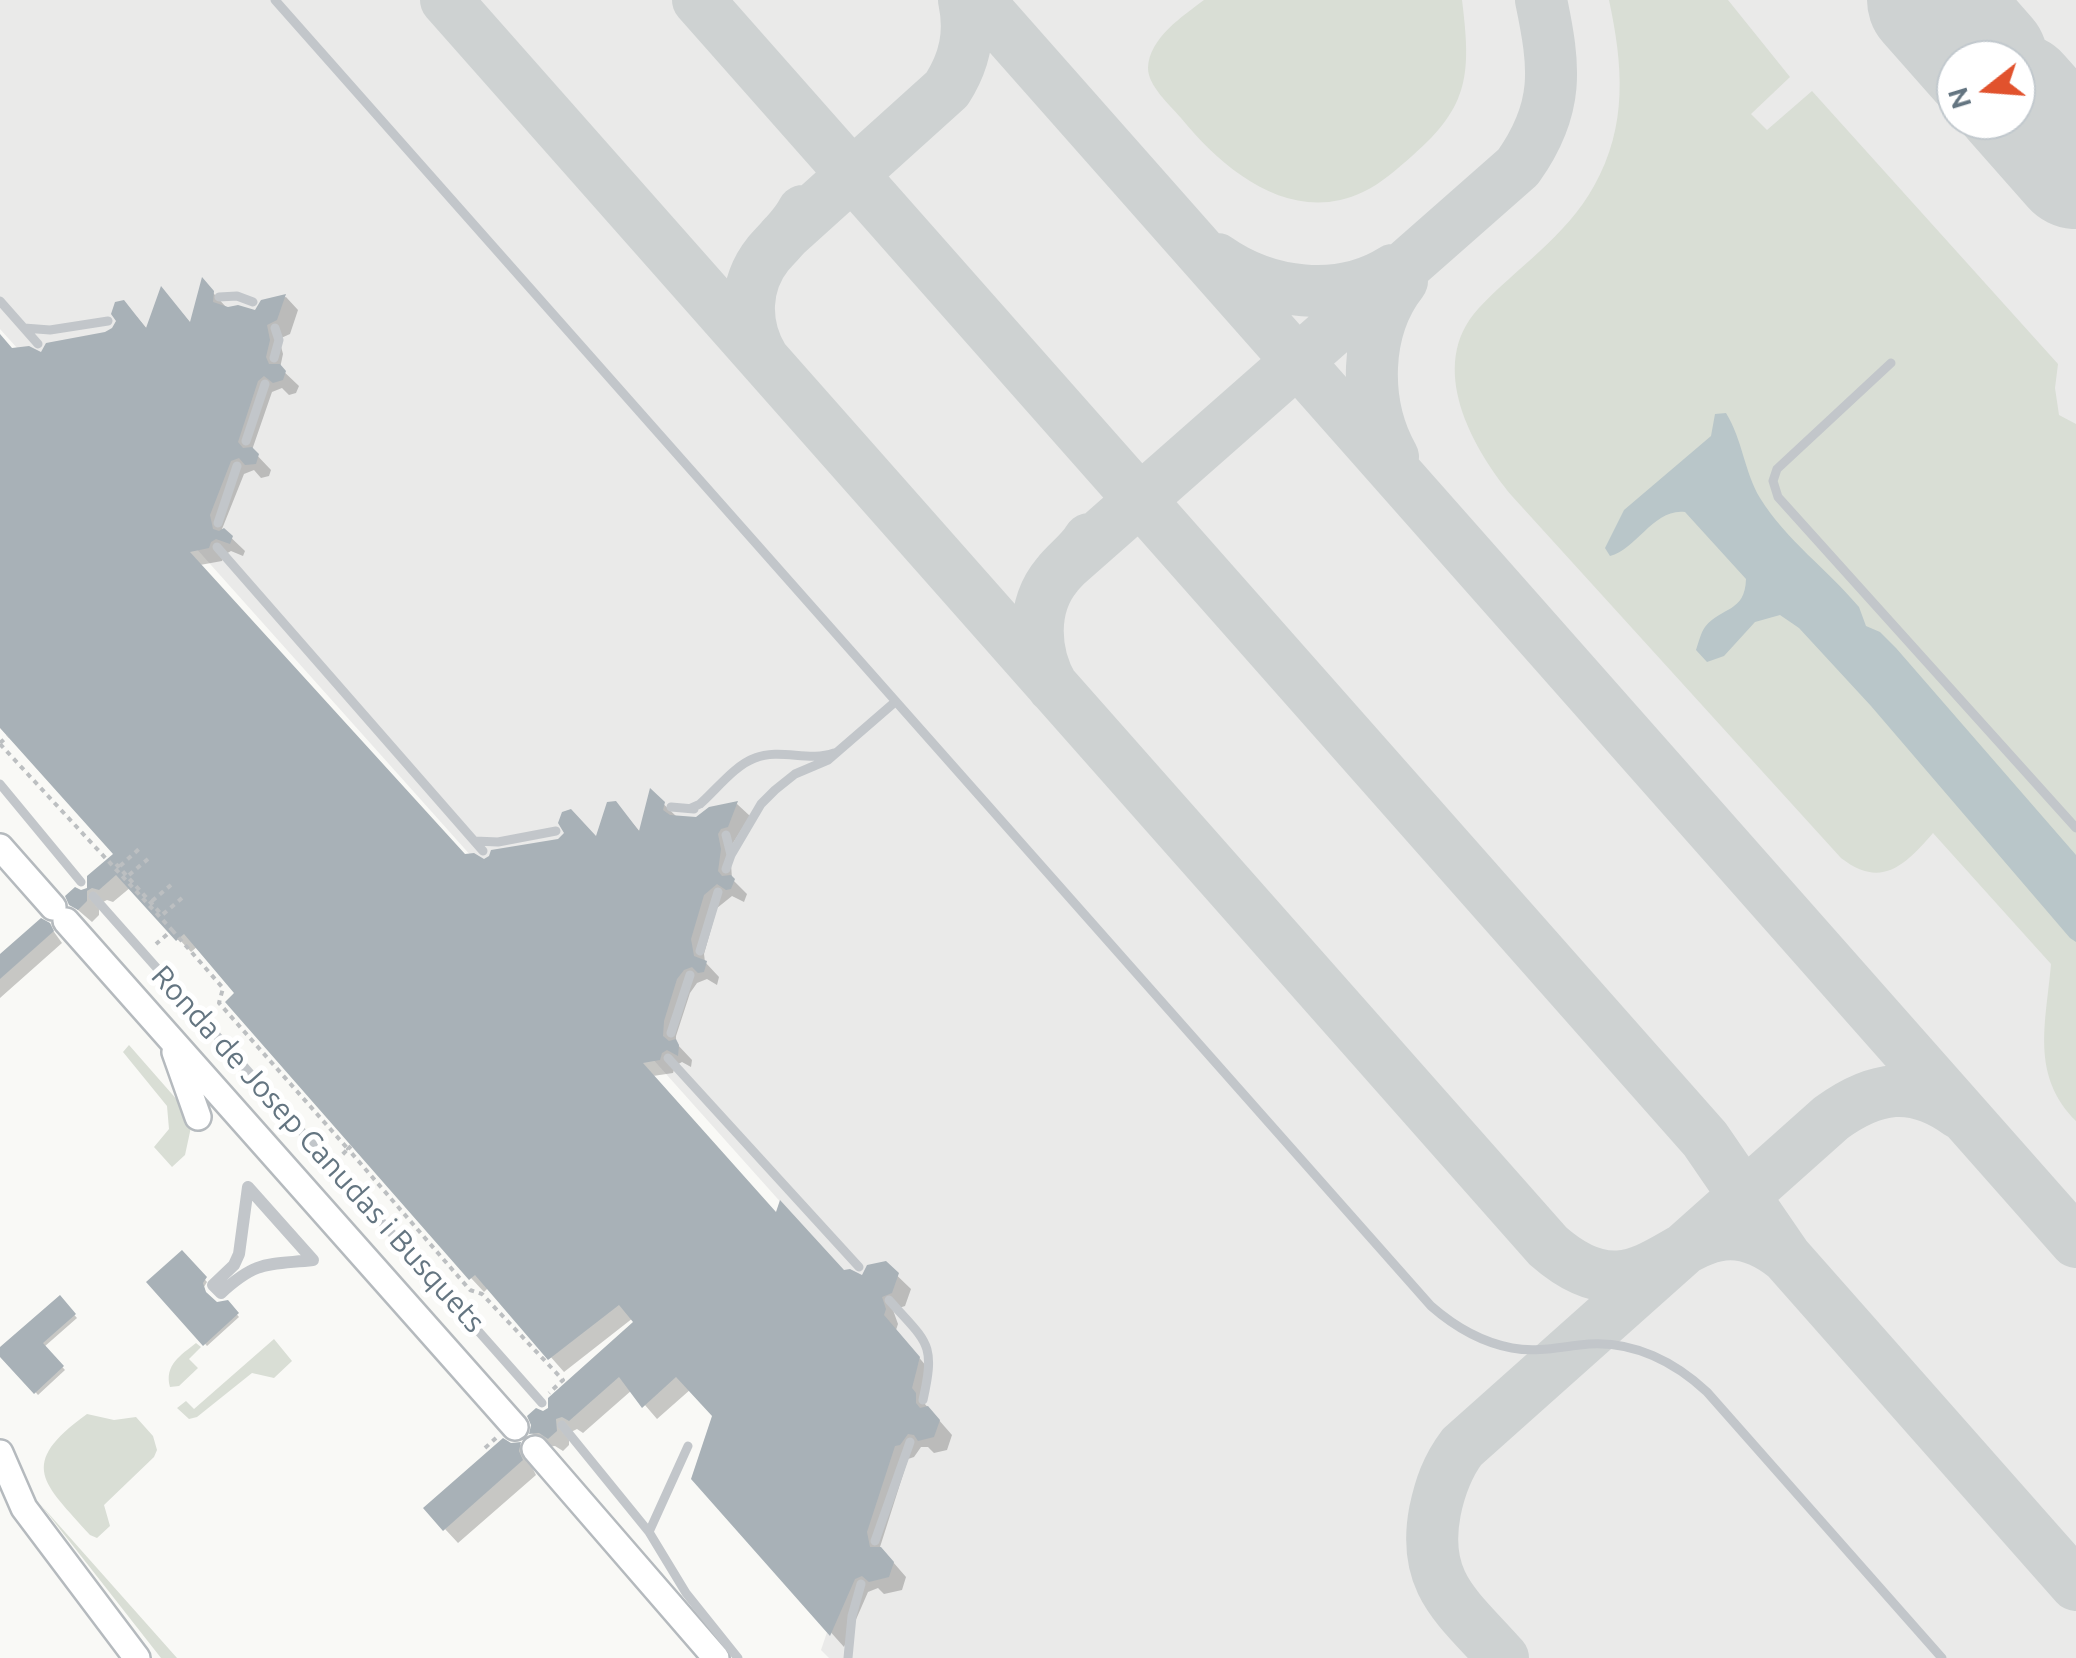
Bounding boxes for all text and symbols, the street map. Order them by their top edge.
north arrow [1936,40,2036,140]
text: N [1941,84,1977,113]
street label: Ronda de Josep Canudas i Busquets [144,958,492,1340]

